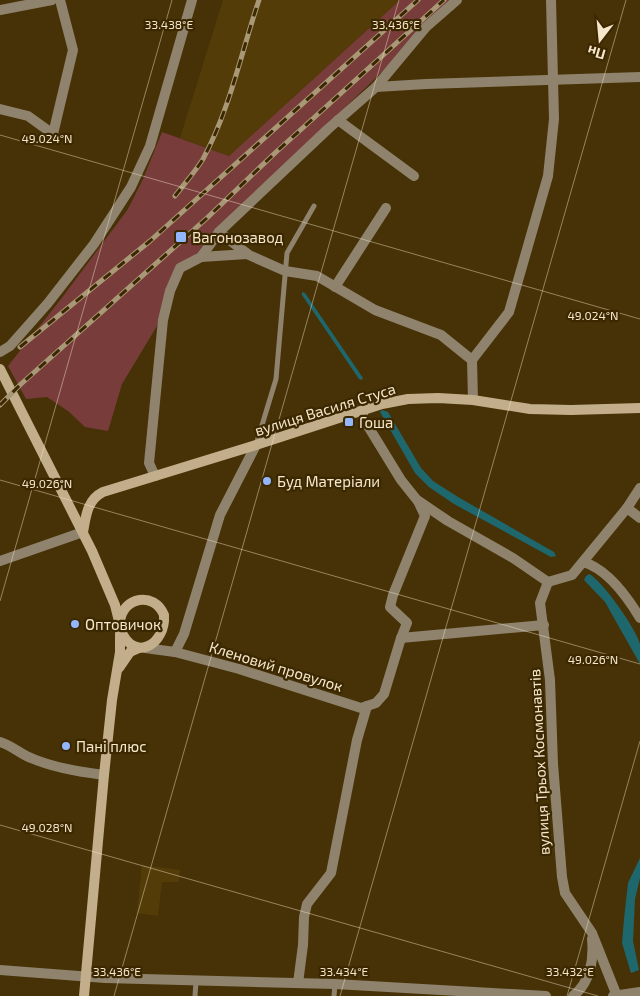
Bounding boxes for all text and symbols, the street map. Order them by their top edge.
north arrow [575,15,625,65]
text: 33.438°E [145,17,193,31]
text: 33.436°E [372,17,420,31]
text: Пн [585,42,607,64]
text: 49.024°N [21,131,73,145]
place label: Вагонозавод [192,228,284,246]
marker: Вагонозавод [174,230,188,244]
text: 49.024°N [567,308,619,322]
street label: вулиця Василя Стуса [252,379,398,440]
place label: Гоша [359,413,393,431]
marker: Гоша [343,416,355,428]
place label: Буд Матерiали [277,472,380,491]
marker: Буд Матерiали [261,475,273,487]
text: 49.026°N [22,476,72,490]
place label: Оптовичок [85,615,161,633]
marker: Оптовичок [69,618,81,630]
street label: Кленовий провулок [207,637,345,696]
text: 49.026°N [568,652,618,666]
street label: вулиця Трьох Космонавтів [525,668,554,855]
place label: Пані плюс [76,737,147,755]
marker: Пані плюс [60,740,72,752]
text: 49.028°N [21,820,73,834]
text: 33.436°E [93,964,141,978]
text: 33.434°E [320,964,369,978]
text: 33.432°E [546,964,594,978]

